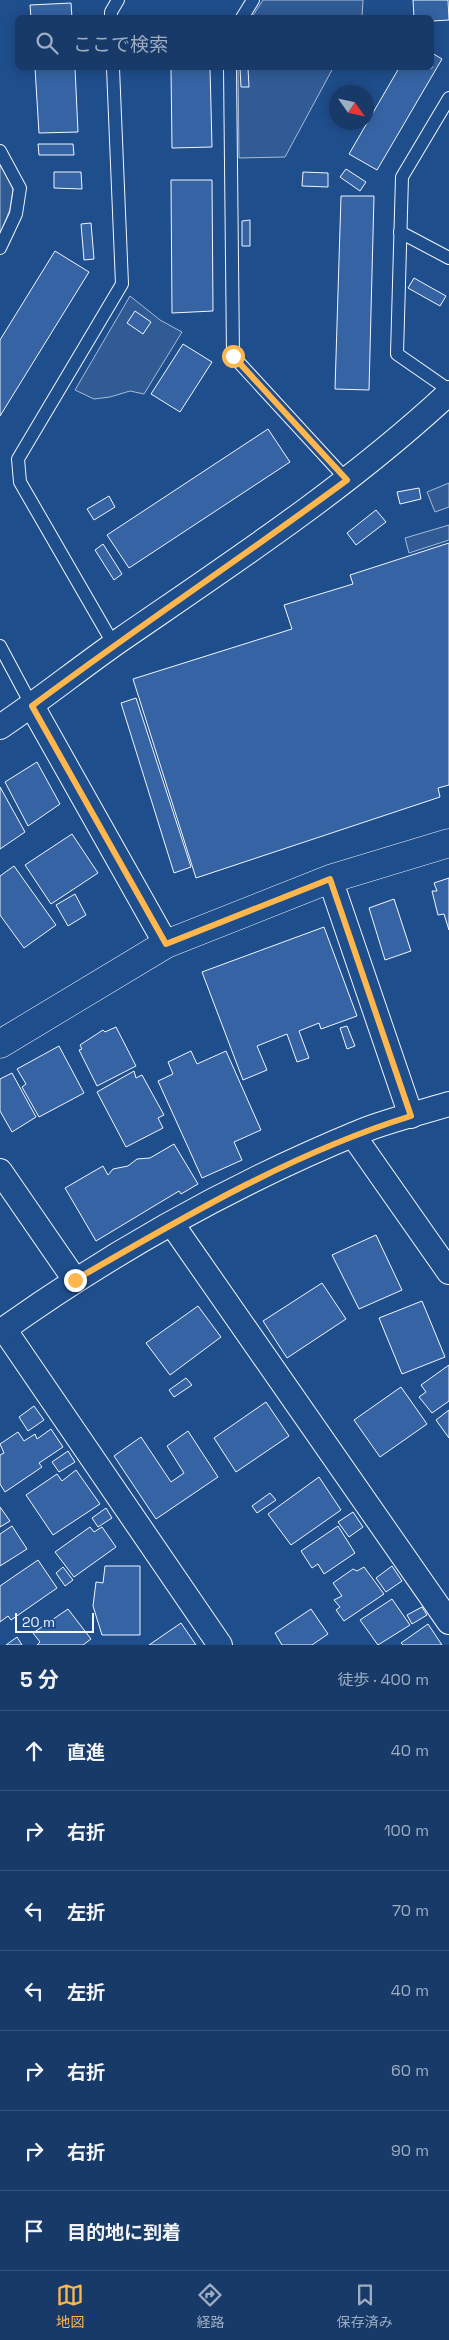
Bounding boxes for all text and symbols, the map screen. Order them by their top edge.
search box [15,15,434,70]
icon: search [33,29,61,57]
text: ここで検索 [73,32,168,57]
north arrow [329,85,374,130]
route start [222,345,245,368]
route end [64,1269,87,1292]
scale bar [15,1610,94,1633]
text: 20 m [22,1613,55,1631]
text: 5 分 [20,1666,59,1693]
text: 徒歩 · 400 m [337,1669,429,1690]
icon: ahead [20,1737,48,1765]
text: 直進 [67,1740,105,1765]
text: 40 m [391,1740,429,1761]
icon: right [20,1817,48,1845]
text: 右折 [67,1820,105,1845]
text: 100 m [384,1820,429,1841]
icon: left [20,1897,48,1925]
text: 左折 [67,1900,105,1925]
text: 70 m [392,1900,429,1921]
icon: left [20,1977,48,2005]
text: 左折 [67,1980,105,2005]
text: 40 m [391,1980,429,2001]
icon: right [20,2057,48,2085]
text: 右折 [67,2060,105,2085]
text: 60 m [391,2060,429,2081]
icon: right [20,2137,48,2165]
text: 右折 [67,2140,105,2165]
text: 90 m [391,2140,429,2161]
icon: arrive [20,2217,48,2245]
text: 目的地に到着 [67,2220,181,2245]
tab: 地図 [56,2281,84,2331]
tab: 経路 [196,2281,224,2331]
tab: 保存済み [337,2281,393,2331]

